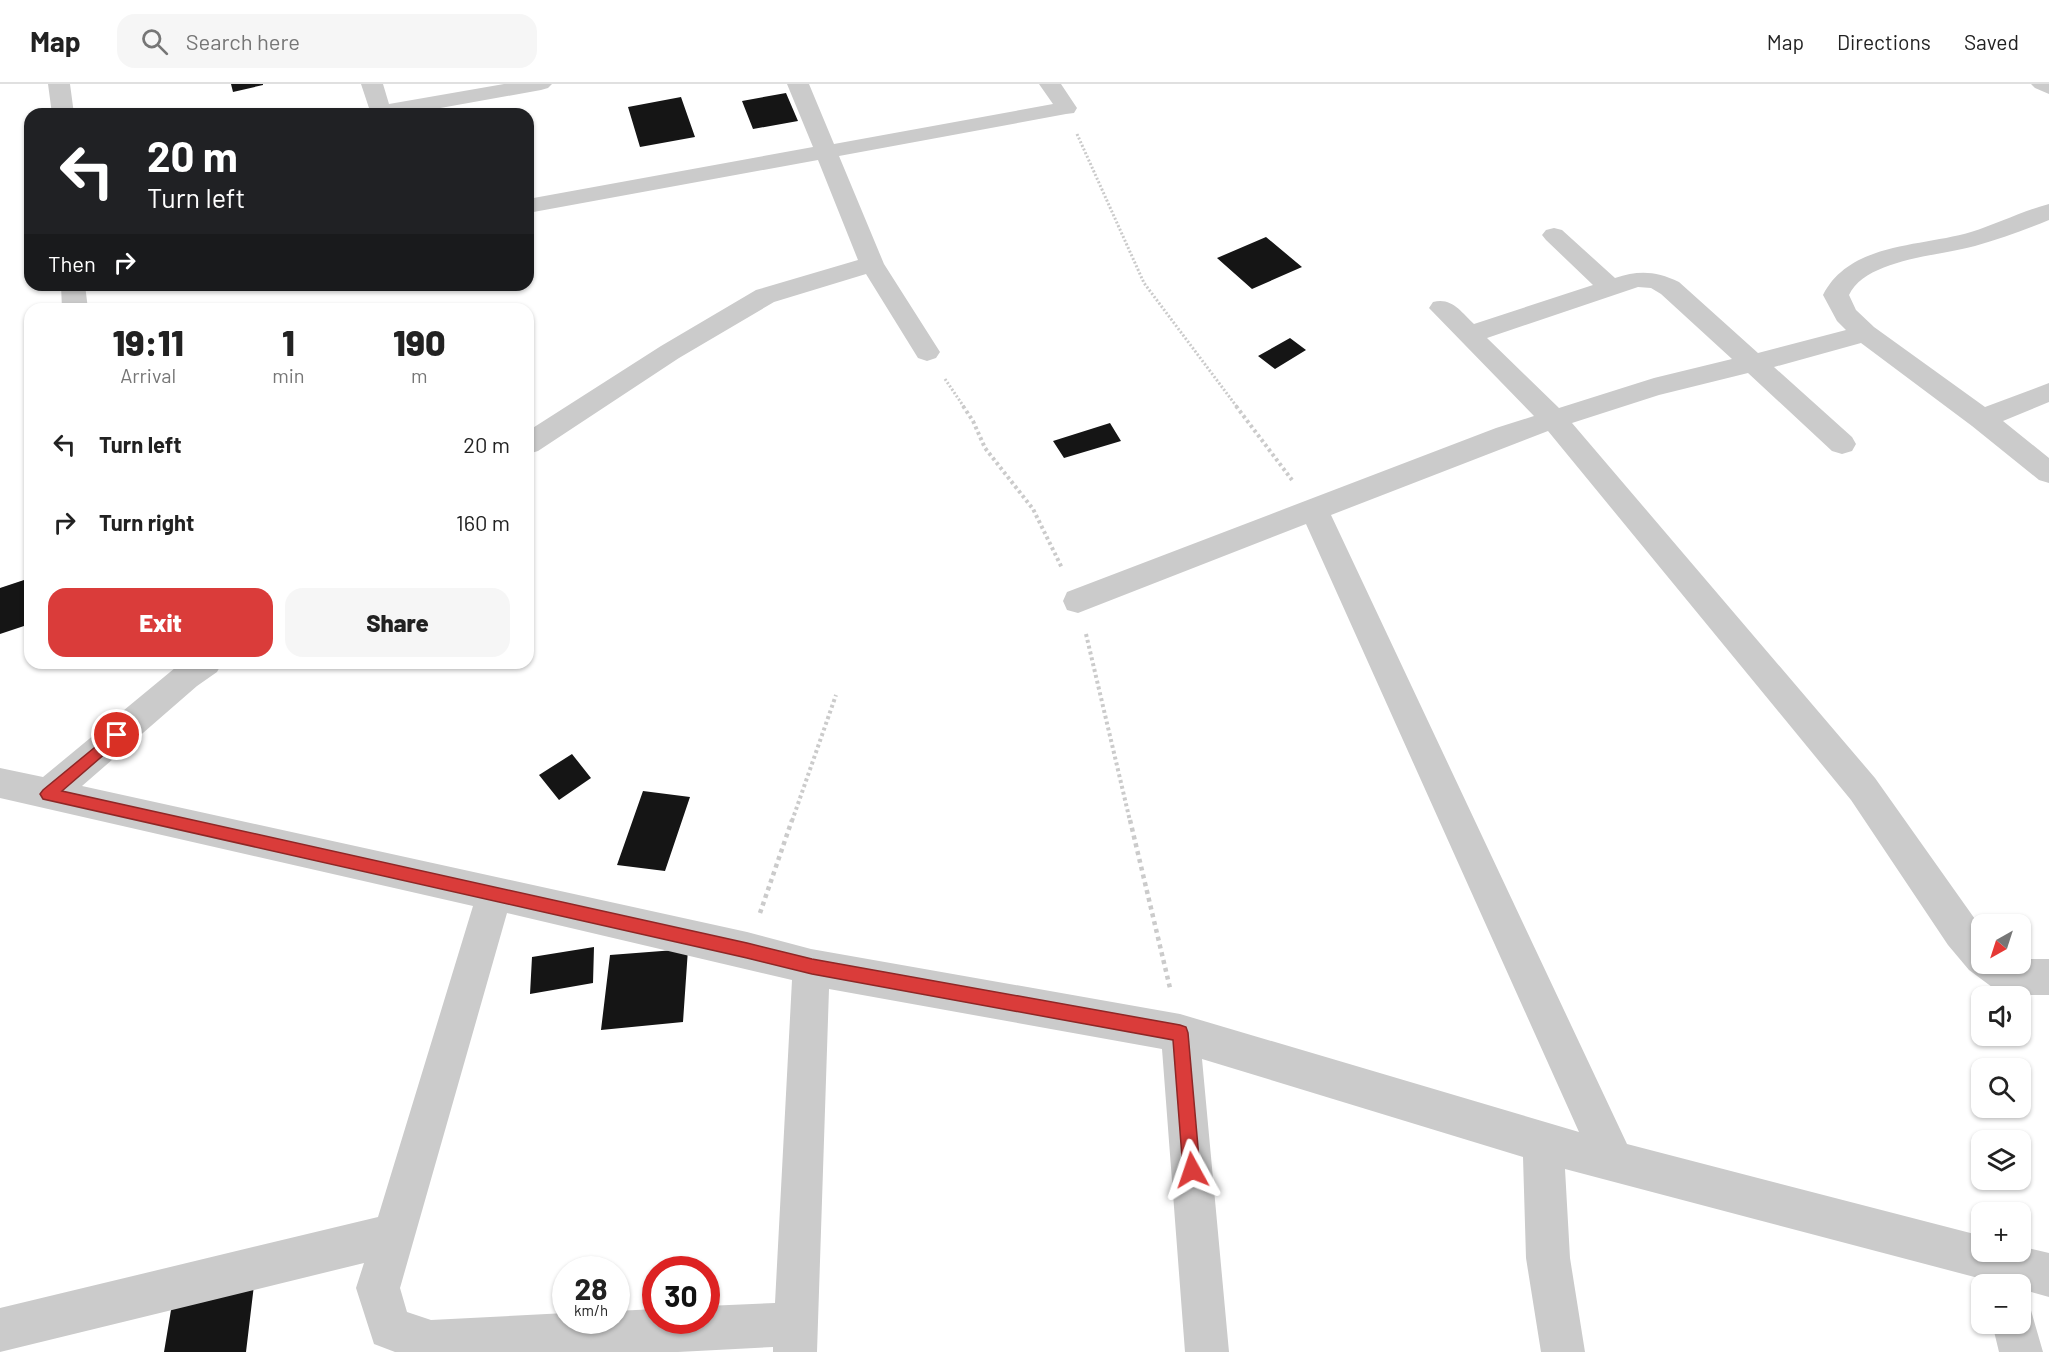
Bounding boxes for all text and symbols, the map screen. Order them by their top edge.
search box [117,14,537,68]
text: Map [30,24,81,58]
icon: search [138,25,171,58]
text: Search here [186,28,300,54]
text: Map [1767,29,1804,54]
text: Directions [1837,29,1931,54]
text: Saved [1964,29,2019,54]
text: 20 m [147,130,238,180]
icon: left [48,132,126,210]
text: Turn left [147,181,245,213]
icon: right [108,246,141,279]
text: Then [48,250,96,276]
text: 19:11 [112,320,184,363]
text: 1 [282,320,295,363]
text: 190 [393,320,446,363]
text: Arrival [120,363,176,387]
text: min [272,363,305,387]
text: m [411,363,428,387]
icon: left [48,428,81,461]
text: Turn left [99,431,182,457]
text: 20 m [463,431,510,457]
icon: right [48,506,81,539]
text: Turn right [99,509,194,535]
text: 160 m [456,509,510,535]
button: Exit [48,588,273,657]
button: Share [285,588,510,657]
pin [91,709,142,760]
icon: arrive [100,718,133,751]
north arrow [1971,914,2031,974]
map controls [1971,914,2031,1334]
button: sound [1971,986,2031,1046]
button: search [1971,1058,2031,1118]
button: layers [1971,1130,2031,1190]
position arrow [1160,1138,1224,1202]
button: + [1971,1202,2031,1262]
speed limit sign: 30 [642,1256,720,1334]
text: 28 [574,1270,608,1306]
button: − [1971,1274,2031,1334]
text: km/h [574,1301,608,1319]

